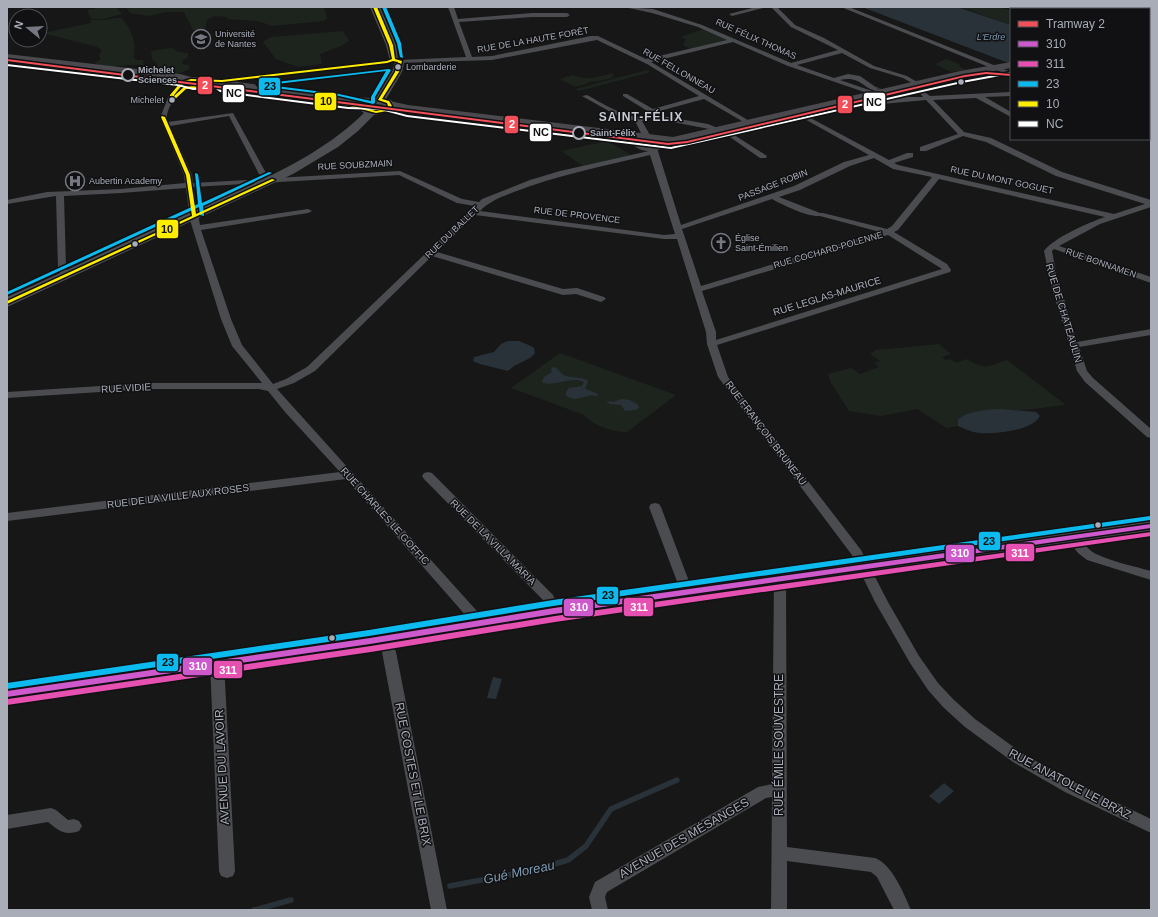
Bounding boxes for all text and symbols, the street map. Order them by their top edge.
north arrow [8,8,48,48]
legend [1010,8,1150,140]
street label: RUE FÉLIX THOMAS [714,17,798,61]
text: Tramway 2 [1046,17,1105,31]
text: N [12,19,25,31]
street label: RUE DE LA HAUTE FORÊT [476,25,590,55]
school or university icon: Université de Nantes [190,28,212,50]
place label: Université de Nantes [215,29,257,49]
water label: L'Erdre [977,32,1005,42]
text: 310 [1046,37,1066,51]
street label: RUE FELLONNEAU [641,46,717,96]
text: 311 [1046,57,1065,71]
marker: Lombarderie [393,62,403,72]
place label: Lombarderie [406,62,457,72]
place label: Michelet Sciences [138,65,177,85]
marker: Michelet Sciences [121,68,135,82]
line badge: 2 [197,76,213,95]
line badge: 23 [258,77,281,96]
unlabelled marker [956,77,966,87]
text: 23 [1046,77,1060,91]
text: 2 [202,79,208,91]
text: 23 [264,80,276,92]
line badge: NC [222,84,245,103]
text: NC [226,87,242,99]
line badge: 10 [314,92,337,111]
line badge: NC [863,92,886,112]
place label: Michelet [130,95,164,105]
marker: Michelet [167,95,177,105]
text: 10 [320,95,332,107]
line badge: 2 [837,95,853,114]
text: NC [866,96,882,108]
text: 10 [1046,97,1060,111]
text: 2 [842,98,848,110]
district label: SAINT-FÉLIX [599,109,683,124]
line badge: 2 [504,115,519,134]
text: NC [1046,117,1064,131]
text: 2 [509,118,515,130]
line badge: NC [529,123,552,142]
text: NC [533,126,549,138]
marker: Saint-Félix [572,126,586,140]
place label: Saint-Félix [590,128,636,138]
street label: RUE SOUBZMAIN [317,158,393,172]
street label: RUE DU MONT GOGUET [950,164,1055,196]
street label: PASSAGE ROBIN [737,167,809,203]
hospital icon: Aubertin Academy [64,170,86,192]
place label: Aubertin Academy [89,176,163,186]
street label: RUE DU BALLET [423,204,481,260]
street label: RUE DE PROVENCE [533,205,621,225]
line badge: 10 [156,219,179,239]
text: 10 [161,223,173,235]
street label: RUE COCHARD-POLENNE [772,230,884,270]
church icon: Église Saint-Émilien [710,232,732,254]
place label: Église Saint-Émilien [735,233,788,253]
unlabelled marker [130,239,140,249]
street label: RUE BONNAMEN [1065,246,1137,280]
street label: RUE DE CHATEAULIN [1044,262,1084,364]
street label: RUE LEGLAS-MAURICE [772,274,883,318]
street label: RUE FRANÇOIS BRUNEAU [723,379,809,487]
street label: RUE VIDIE [101,381,152,395]
street label: RUE CHARLES LE GOFFIC [339,465,431,567]
street label: RUE DE LA VILLE AUX ROSES [106,482,250,510]
street label: RUE DE LA VILLA MARIA [448,497,538,587]
unlabelled marker [1093,520,1103,530]
line badge: 23 [978,531,1001,551]
text: 23 [983,535,995,547]
line badge: 311 [1005,543,1035,562]
line badge: 310 [945,544,975,563]
text: 310 [951,547,969,559]
text: 311 [1011,547,1029,559]
line badge: 23 [596,586,619,605]
text: 23 [602,589,614,601]
line badge: 311 [623,597,654,617]
line badge: 310 [563,598,594,617]
text: 310 [570,601,588,613]
text: 311 [630,601,648,613]
unlabelled marker [327,633,337,643]
line badge: 23 [156,653,179,672]
text: 23 [162,656,174,668]
line badge: 310 [182,657,213,676]
text: 310 [189,660,207,672]
line badge: 311 [213,660,243,679]
text: 311 [219,664,237,676]
street label: RUE ÉMILE SOUVESTRE [771,674,786,816]
street label: RUE COSTES ET LE BRIX [392,701,434,847]
street label: AVENUE DU LAVOIR [212,709,232,825]
street label: RUE ANATOLE LE BRAZ [1007,746,1133,822]
street label: AVENUE DES MÉSANGES [616,794,752,881]
water label: Gué Moreau [482,857,556,887]

